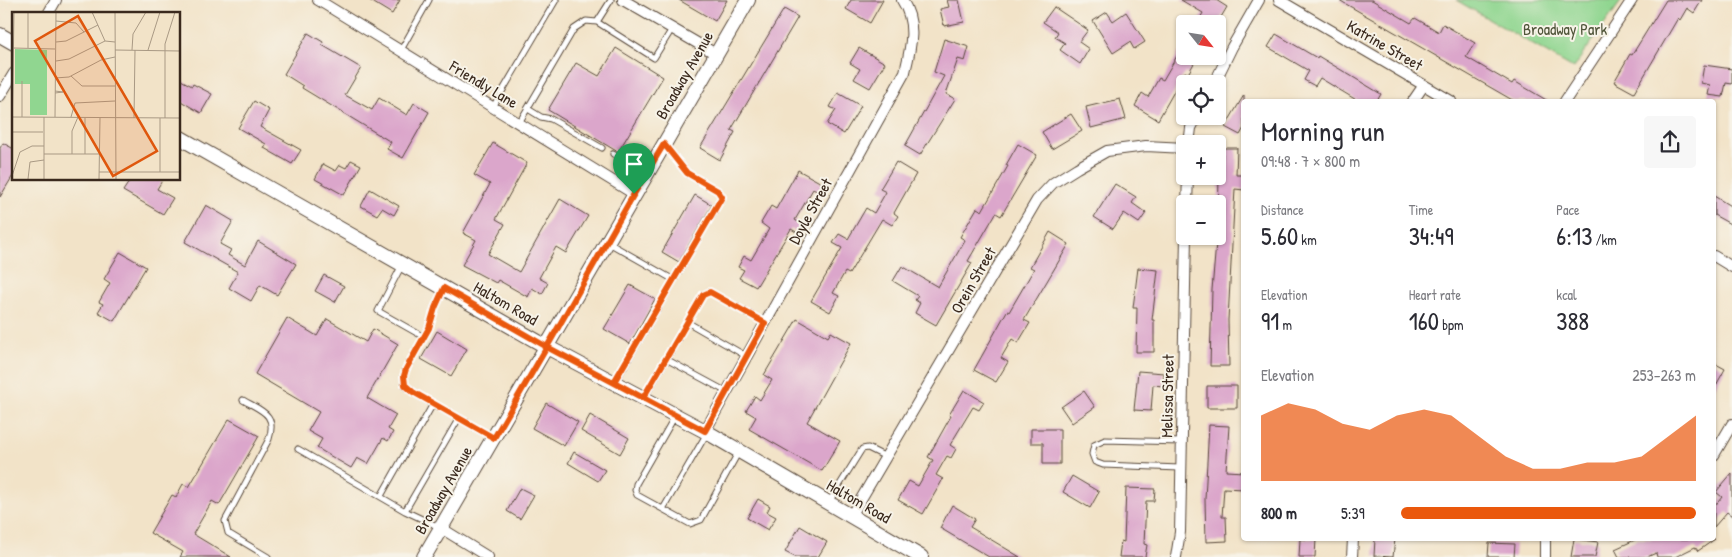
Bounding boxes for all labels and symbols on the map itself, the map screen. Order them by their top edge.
inset map [12,12,180,180]
street label: Katrine Street [1343,14,1427,76]
north arrow [1176,15,1226,65]
park label: Broadway Park [1523,18,1607,40]
street label: Broadway Avenue [650,27,718,123]
street label: Friendly Lane [445,54,523,113]
pin [613,143,655,194]
street label: Doyle Street [783,174,837,248]
street label: Orein Street [945,242,1001,317]
street label: Haltom Road [470,276,542,330]
street label: Melissa Street [1155,354,1179,438]
street label: Broadway Avenue [409,442,477,538]
street label: Haltom Road [823,474,895,528]

